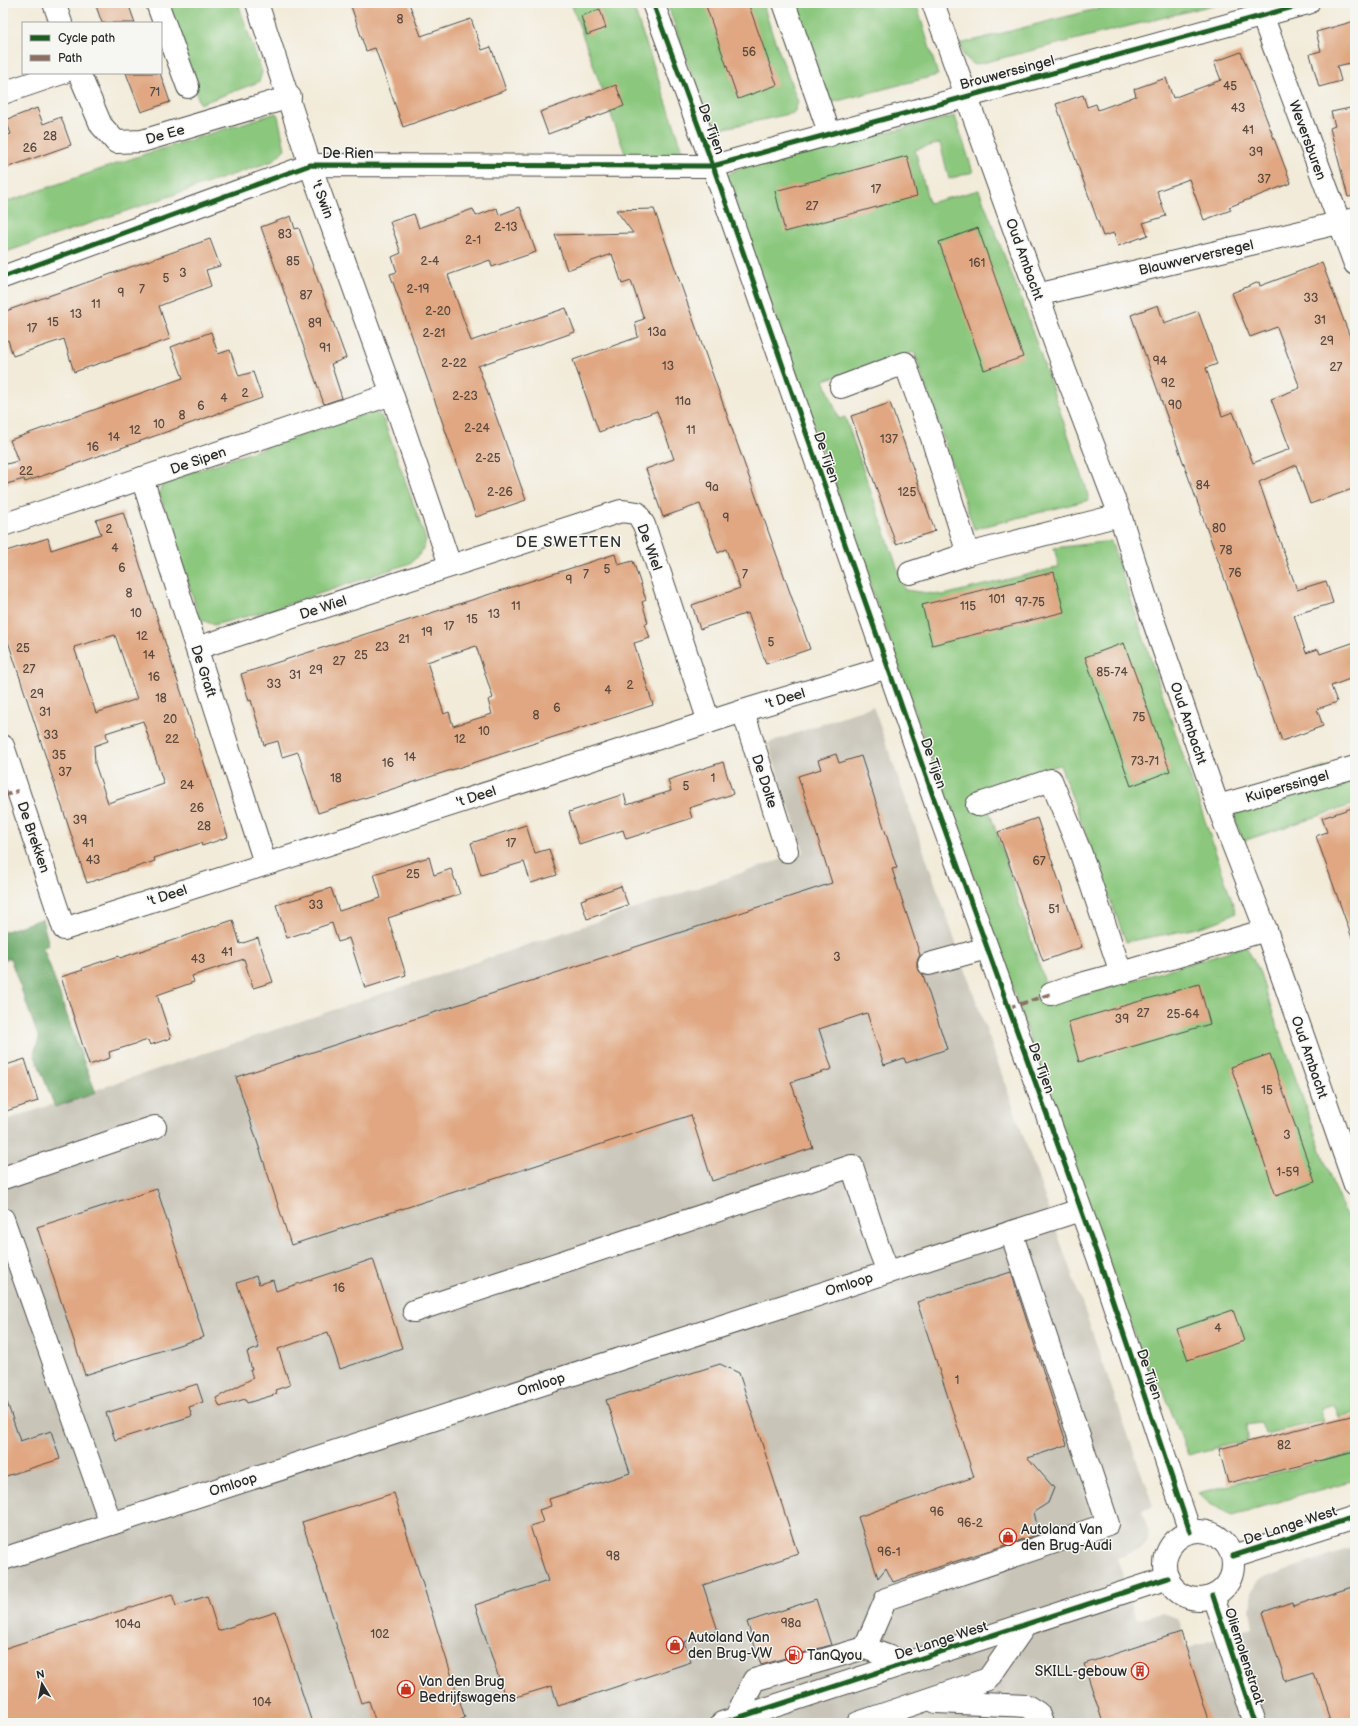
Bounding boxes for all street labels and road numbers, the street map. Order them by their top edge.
street label: Brouwerssingel [958,52,1056,93]
street label: Weversburen [1285,98,1330,182]
street label: De Tijen [695,102,729,157]
street label: De Ee [144,121,187,148]
street label: De Rien [322,145,374,162]
street label: 't Swin [308,177,337,221]
street label: Oud Ambacht [1002,216,1047,303]
street label: Blauwverversregel [1137,236,1255,279]
street label: De Tijen [810,430,843,485]
street label: De Sipen [168,443,228,478]
street label: De Wiel [633,522,666,573]
street label: De Wiel [298,592,349,623]
street label: De Graft [187,643,220,700]
street label: Oud Ambacht [1167,680,1211,767]
street label: 't Deel [763,684,807,713]
street label: De Tijen [917,736,950,791]
street label: De Dolte [748,752,781,810]
street label: Kuiperssingel [1244,766,1331,806]
street label: 't Deel [454,782,498,811]
street label: De Brekken [13,799,54,875]
street label: 't Deel [145,881,189,910]
street label: Oud Ambacht [1288,1014,1332,1101]
street label: De Tijen [1025,1041,1059,1096]
street label: Omloop [823,1269,875,1300]
street label: De Tijen [1133,1347,1166,1402]
street label: Omloop [515,1369,567,1400]
street label: Omloop [207,1469,259,1500]
street label: De Lange West [1242,1502,1339,1548]
street label: Oliemolenstraat [1221,1606,1268,1707]
street label: De Lange West [893,1617,990,1663]

